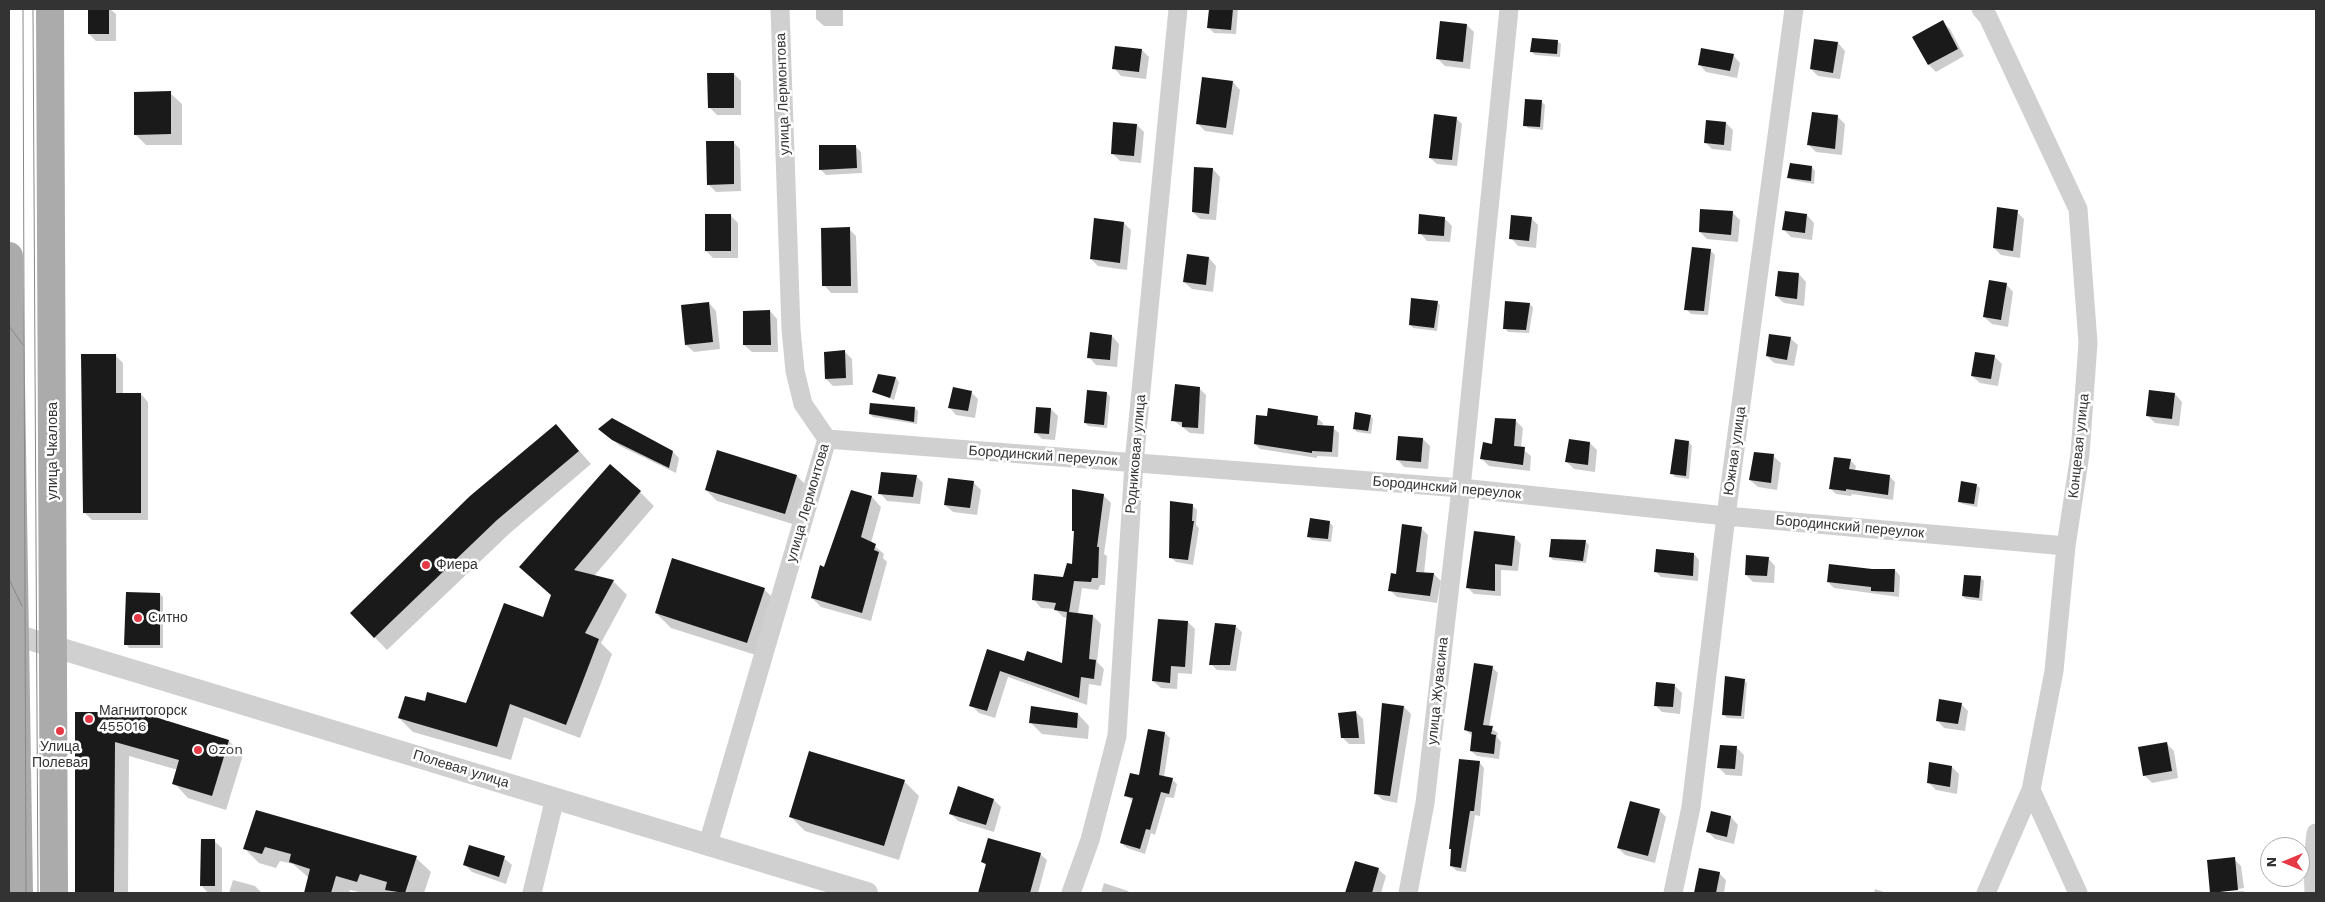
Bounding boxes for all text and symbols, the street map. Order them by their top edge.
street label: улица Лермонтова [772,33,794,155]
street label: Концевая улица [2065,393,2093,499]
street label: Родниковая улица [1122,394,1150,514]
street label: улица Чкалова [45,402,61,500]
street label: Южная улица [1720,405,1750,497]
street label: улица Лермонтова [783,442,833,564]
street label: Бородинский переулок [968,442,1118,470]
street label: Бородинский переулок [1372,473,1522,503]
street label: Бородинский переулок [1775,512,1925,542]
place label: Фиера [436,557,478,573]
marker: Фиера [420,559,432,571]
place label: Ситно [148,610,188,626]
marker: Ситно [132,612,144,624]
street label: улица Жувасина [1424,636,1452,746]
place label: Магнитогорск 455016 [99,703,187,736]
marker: Магнитогорск 455016 [83,713,95,725]
marker: Улица Полевая [54,725,66,737]
place label: Улица Полевая [32,739,88,772]
place label: Ozon [208,742,243,758]
marker: Ozon [192,744,204,756]
street label: Полевая улица [411,746,511,792]
north arrow [2260,837,2310,887]
text: N [2263,857,2279,867]

